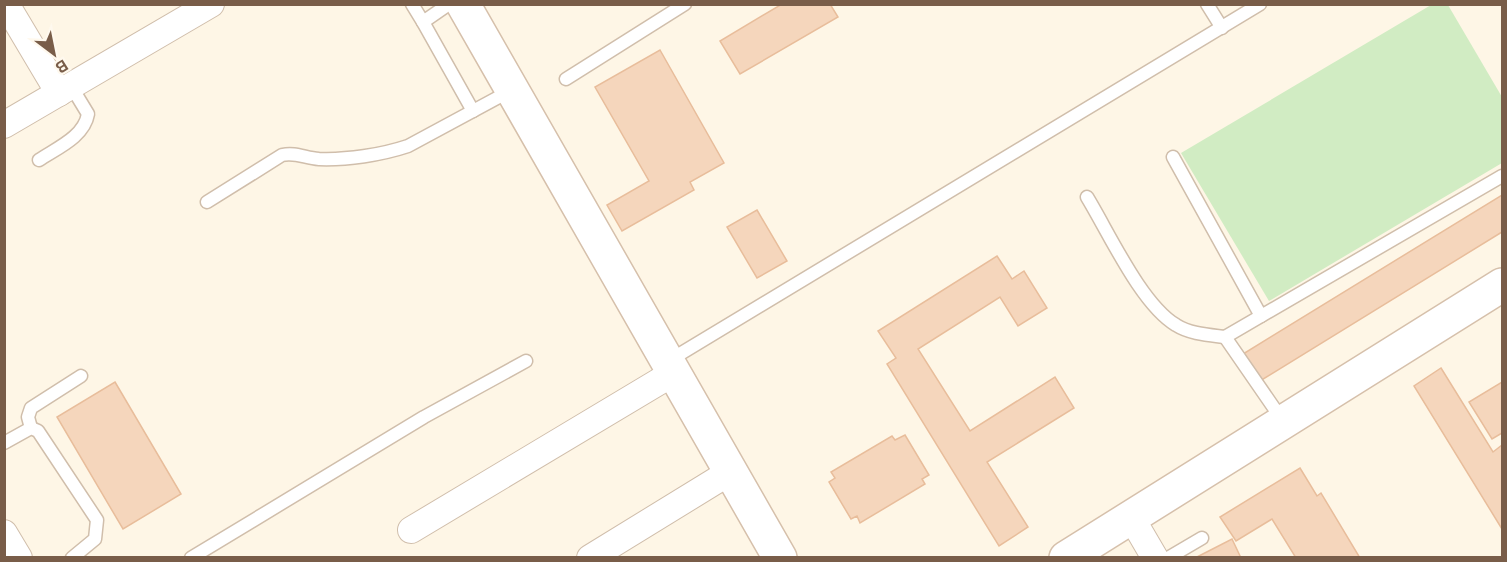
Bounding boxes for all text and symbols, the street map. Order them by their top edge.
north arrow [24,24,84,84]
text: B [52,55,71,77]

